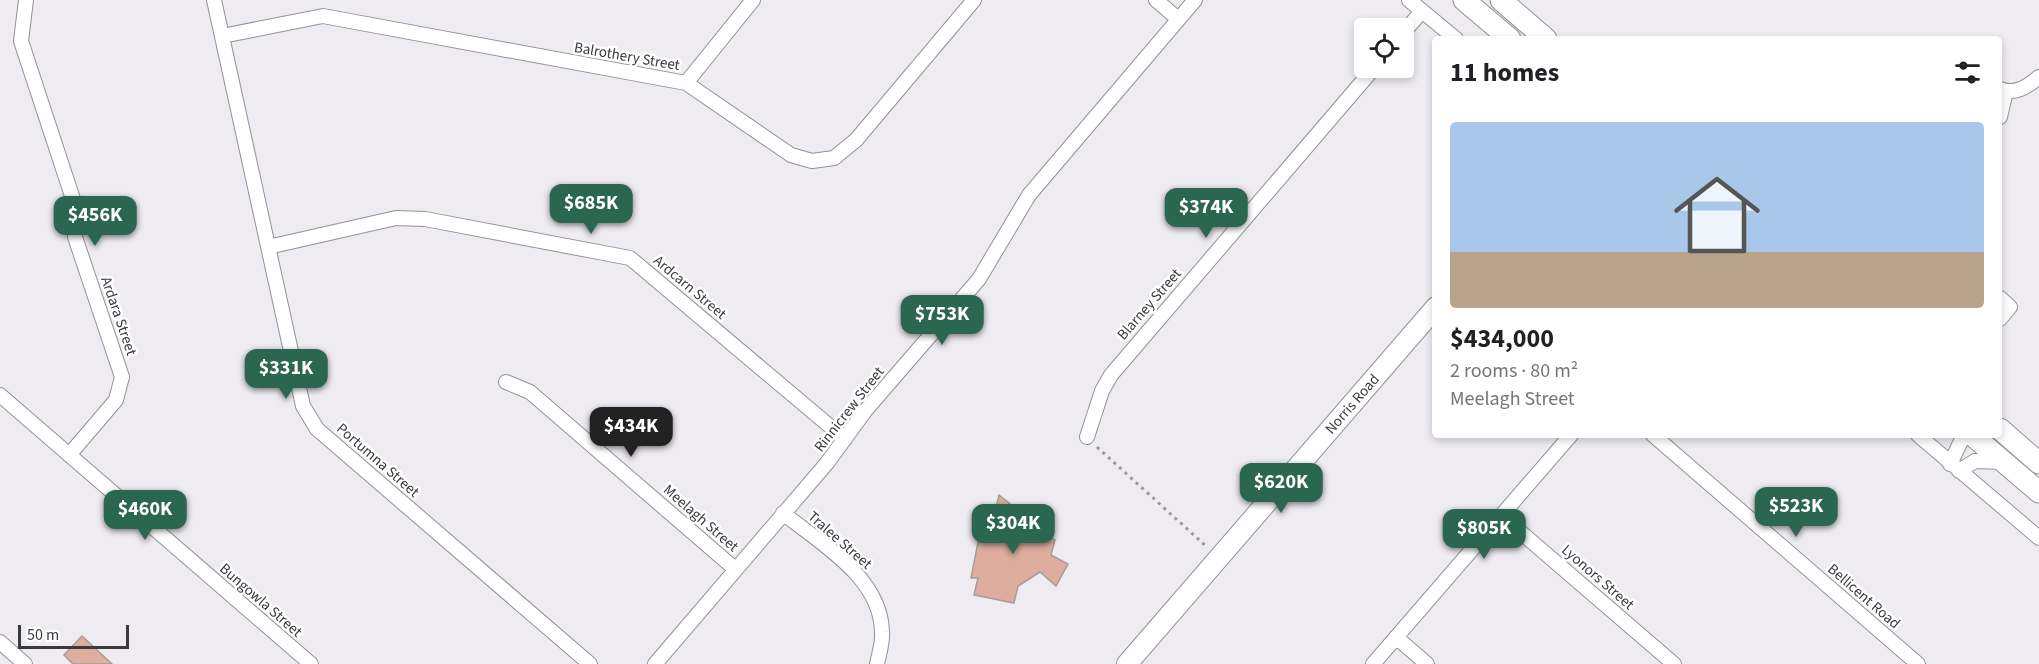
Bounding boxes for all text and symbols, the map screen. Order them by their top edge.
map controls [1354,18,1414,78]
button: locate [1354,18,1414,78]
street label: Balrothery Street [572,37,681,76]
text: 11 homes [1450,54,1559,91]
icon: filters [1951,56,1984,89]
icon: home [1663,161,1771,269]
pin: $685K [549,184,633,235]
pin: $374K [1164,188,1248,239]
text: $685K [564,189,618,217]
text: $374K [1179,193,1233,221]
pin: $456K [53,196,137,247]
text: $456K [68,201,122,229]
street label: Ardcarn Street [649,250,731,324]
street label: Blarney Street [1112,264,1186,345]
street label: Ardara Street [95,274,142,358]
pin: $753K [900,295,984,346]
text: $753K [915,300,969,328]
text: $434,000 [1450,320,1554,357]
pin: $331K [244,349,328,400]
text: $331K [259,354,313,382]
text: 2 rooms · 80 m² [1450,357,1578,385]
street label: Rinnicrew Street [809,362,889,456]
street label: Norris Road [1320,370,1384,439]
text: Meelagh Street [1450,385,1575,413]
pin: $434K [589,407,673,458]
text: $434K [604,412,658,440]
street label: Portumna Street [332,419,424,502]
pin: $620K [1239,463,1323,514]
text: $620K [1254,468,1308,496]
street label: Meelagh Street [659,480,743,557]
pin: $523K [1754,487,1838,538]
pin: $460K [103,490,187,541]
text: $523K [1769,492,1823,520]
text: $460K [118,495,172,523]
pin: $304K [971,504,1055,555]
street label: Tralee Street [803,507,876,574]
text: $304K [986,509,1040,537]
pin: $805K [1442,509,1526,560]
text: $805K [1457,514,1511,542]
street label: Lyonors Street [1557,540,1639,615]
street label: Bungowla Street [215,559,307,642]
street label: Bellicent Road [1823,559,1905,634]
scale bar [18,622,129,650]
text: 50 m [27,624,59,646]

